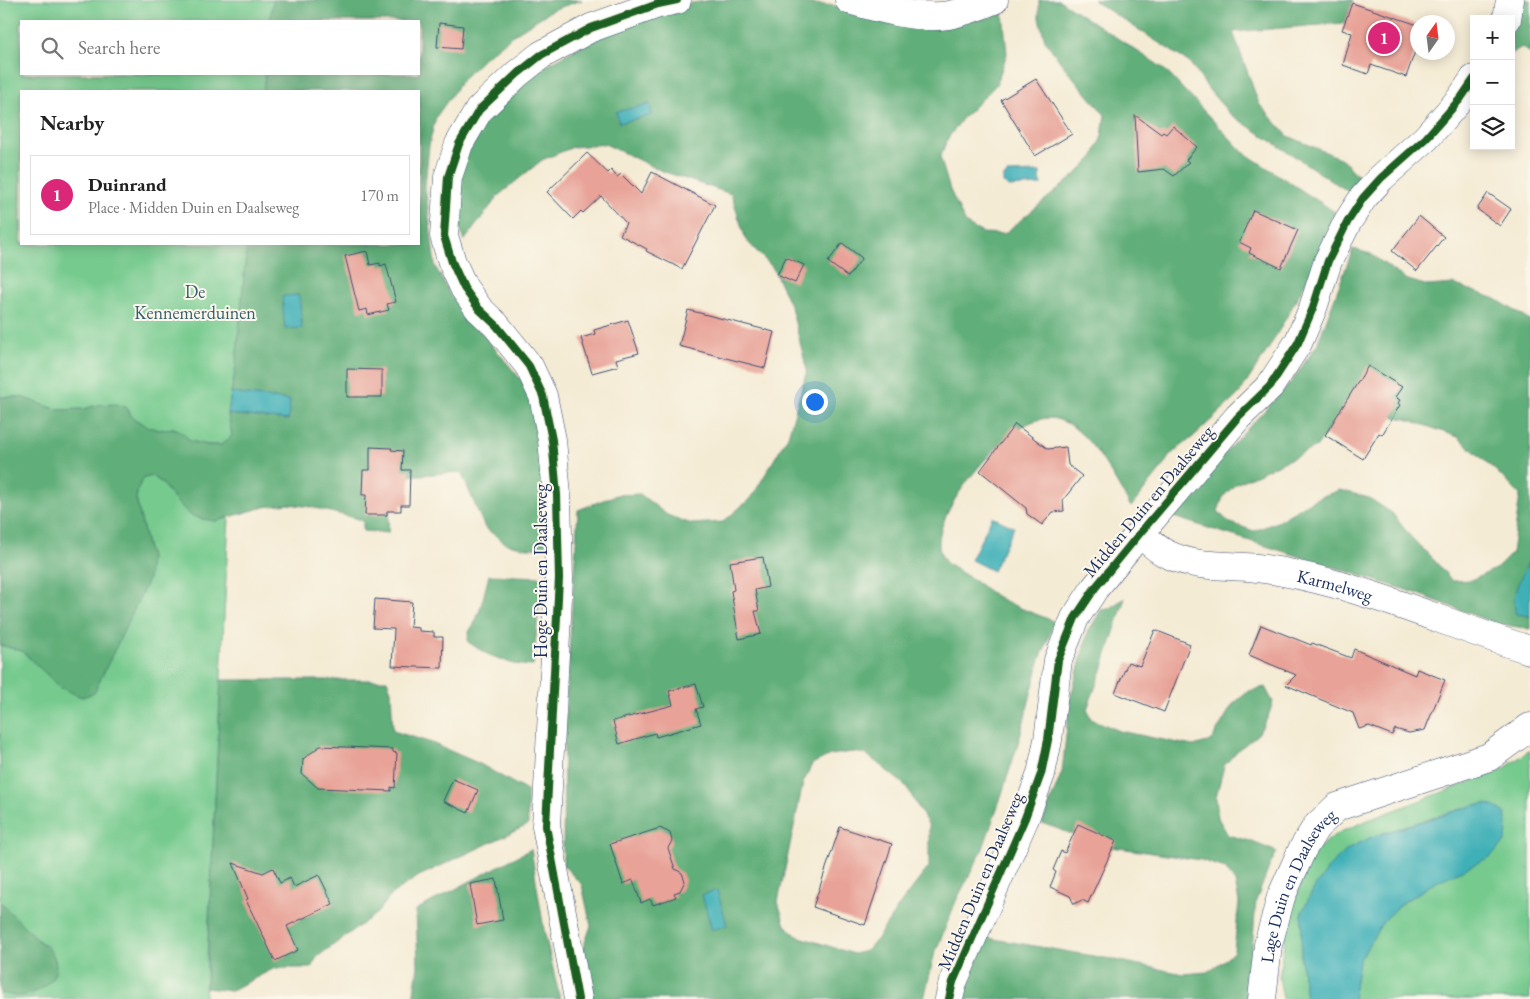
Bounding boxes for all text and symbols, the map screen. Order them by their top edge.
north arrow [1410,15,1455,60]
map controls [1470,15,1515,150]
button: + [1470,15,1515,60]
pin: 1 [1368,19,1400,57]
search box [20,20,420,75]
icon: search [38,34,66,62]
text: Search here [78,35,160,60]
button: − [1470,60,1515,105]
button: layers [1470,105,1515,150]
text: Nearby [40,109,104,136]
text: Duinrand [88,172,167,197]
text: 1 [53,185,61,206]
text: 170 m [360,185,399,206]
text: Place · Midden Duin en Daalseweg [88,197,299,218]
park label: De Kennemerduinen [134,280,256,324]
your location [802,389,828,415]
street label: Midden Duin en Daalseweg [1078,420,1218,582]
street label: Hoge Duin en Daalseweg [529,484,552,658]
street label: Karmelweg [1295,563,1376,606]
street label: Midden Duin en Daalseweg [932,788,1028,974]
street label: Lage Duin en Daalseweg [1255,803,1341,964]

